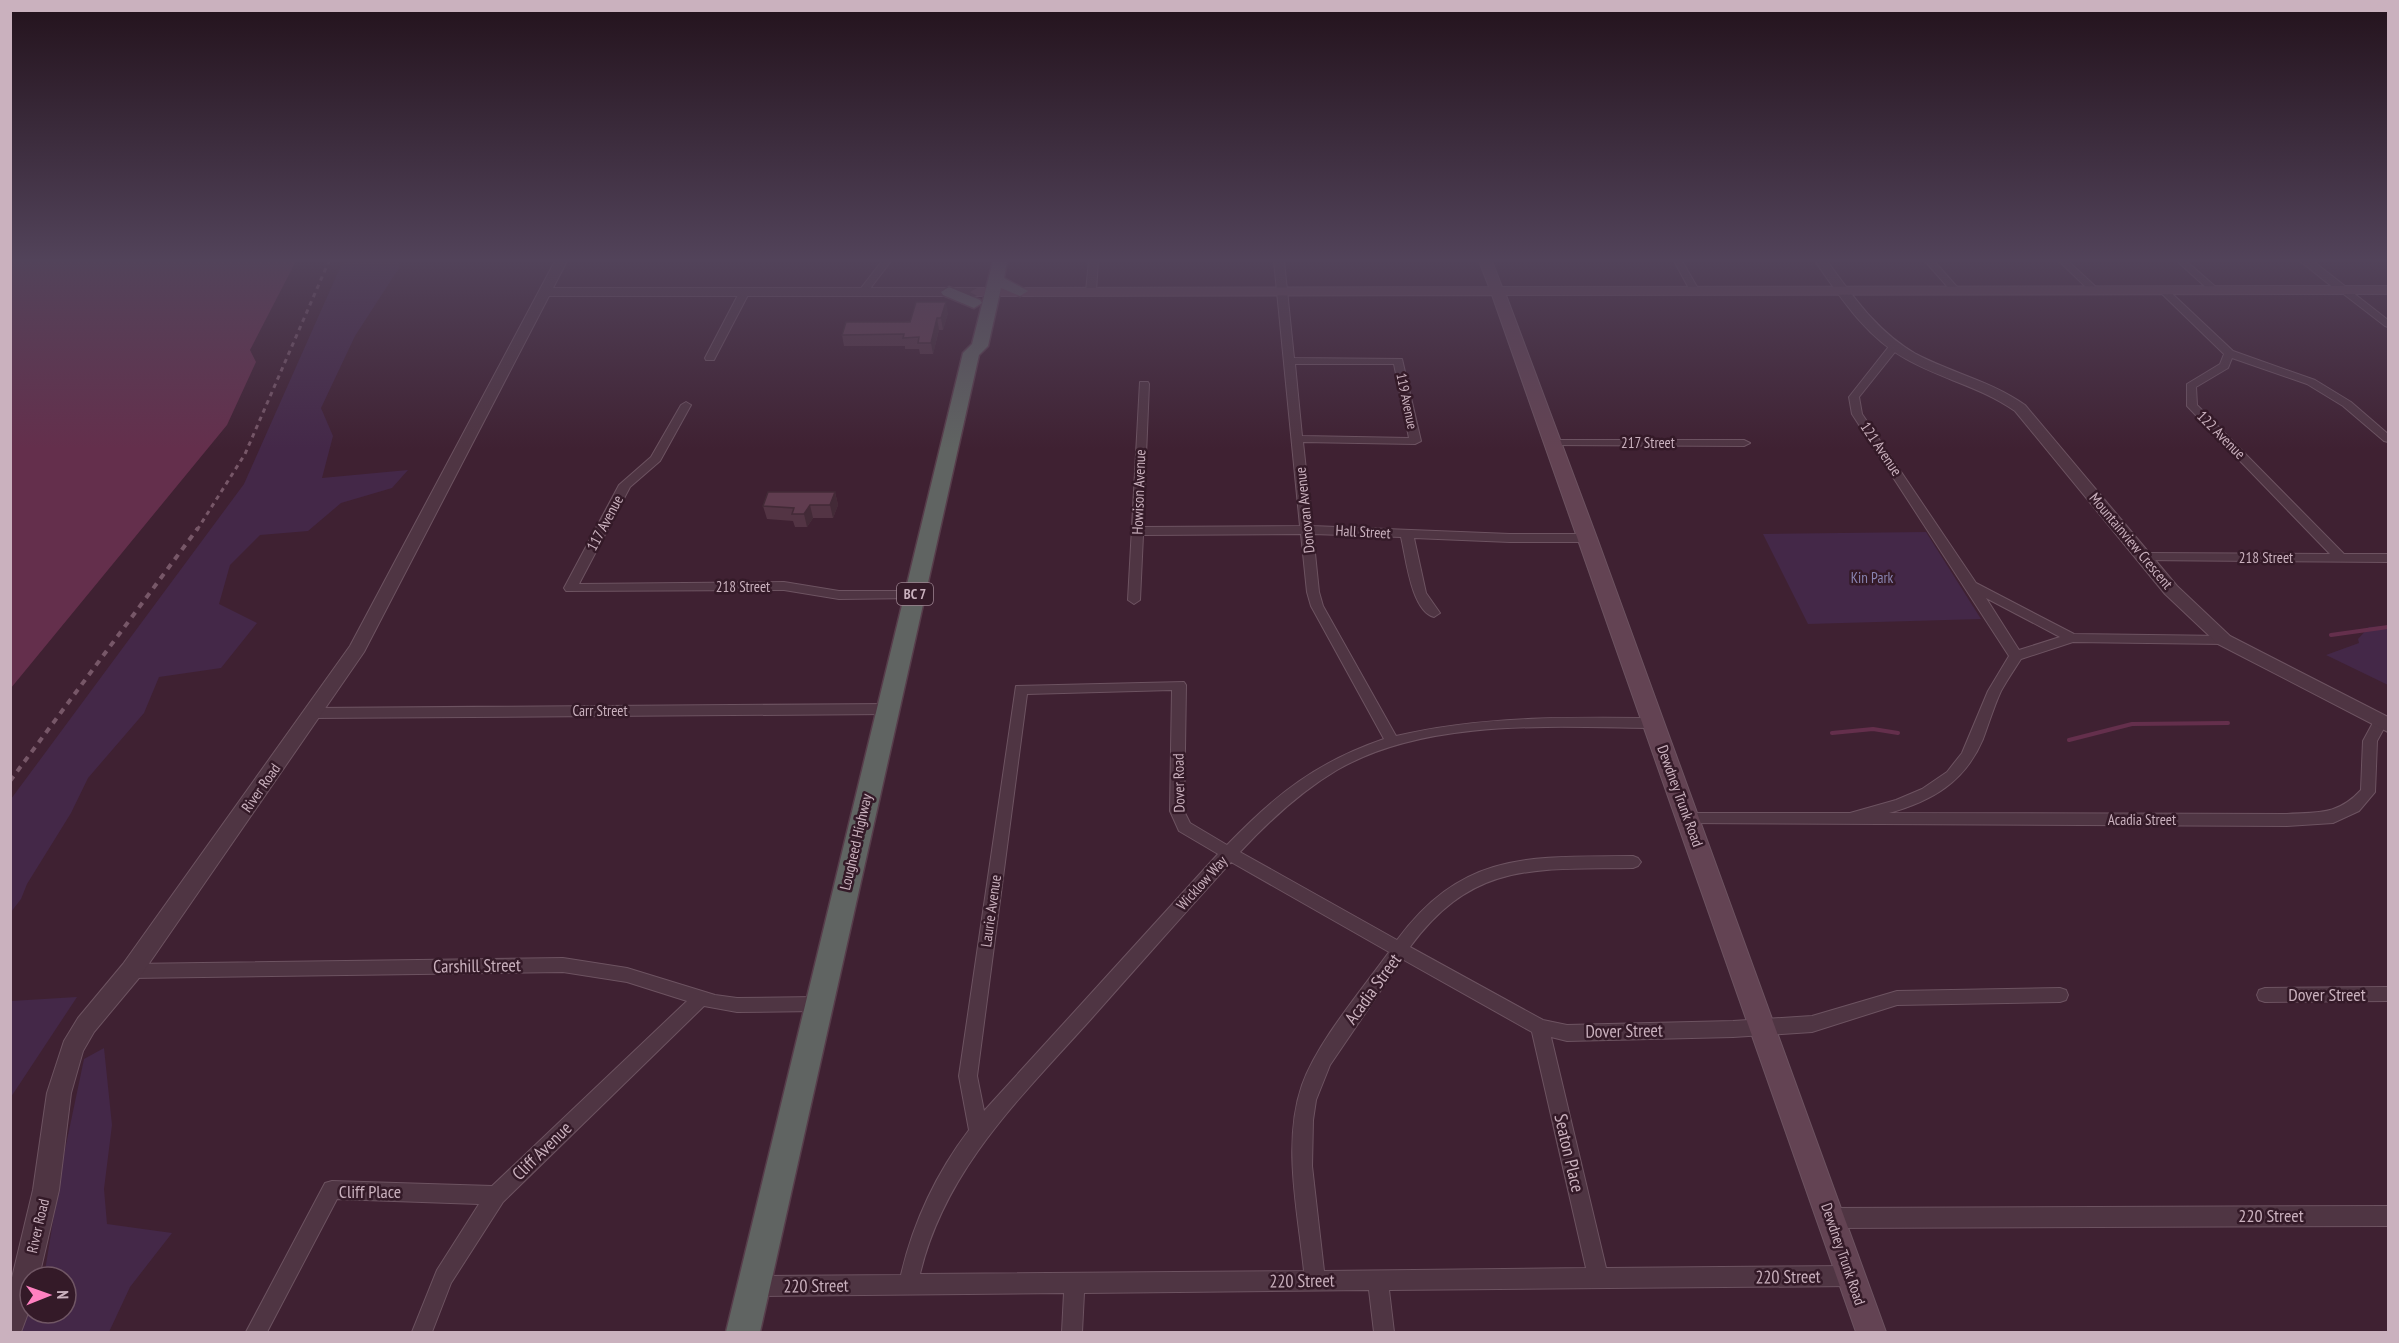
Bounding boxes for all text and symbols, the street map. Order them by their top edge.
street label: 119 Avenue [1392,371,1422,431]
street label: 122 Avenue [2193,406,2250,463]
street label: 121 Avenue [1856,418,1906,479]
street label: 217 Street [1621,433,1675,452]
street label: Howison Avenue [1128,449,1149,535]
street label: Donovan Avenue [1291,466,1318,554]
street label: Mountainview Crescent [2086,489,2177,593]
street label: 117 Avenue [582,492,627,554]
street label: Hall Street [1335,521,1391,542]
street label: 218 Street [2239,548,2293,567]
park label: Kin Park [1851,568,1894,587]
street label: 218 Street [716,577,770,596]
road number: BC 7 [897,583,933,605]
street label: Carr Street [572,701,628,720]
street label: Dewdney Trunk Road [1653,742,1708,849]
street label: Dover Road [1168,753,1189,813]
street label: River Road [237,760,284,816]
street label: Lougheed Highway [835,791,876,892]
street label: Acadia Street [2108,810,2176,829]
street label: Wicklow Way [1172,851,1231,914]
street label: Laurie Avenue [976,874,1005,948]
street label: Acadia Street [1339,949,1406,1029]
street label: Carshill Street [433,953,521,978]
street label: Dover Street [2288,983,2366,1006]
street label: Dover Street [1585,1018,1663,1043]
street label: Seaton Place [1549,1111,1590,1194]
street label: Cliff Avenue [507,1117,576,1185]
street label: Cliff Place [339,1180,401,1203]
street label: River Road [22,1197,53,1255]
street label: Dewdney Trunk Road [1817,1200,1870,1307]
street label: 220 Street [2238,1204,2304,1227]
street label: 220 Street [1755,1264,1821,1289]
north arrow [18,1265,78,1325]
street label: 220 Street [1269,1268,1335,1293]
street label: 220 Street [783,1273,849,1298]
text: N [53,1290,73,1299]

